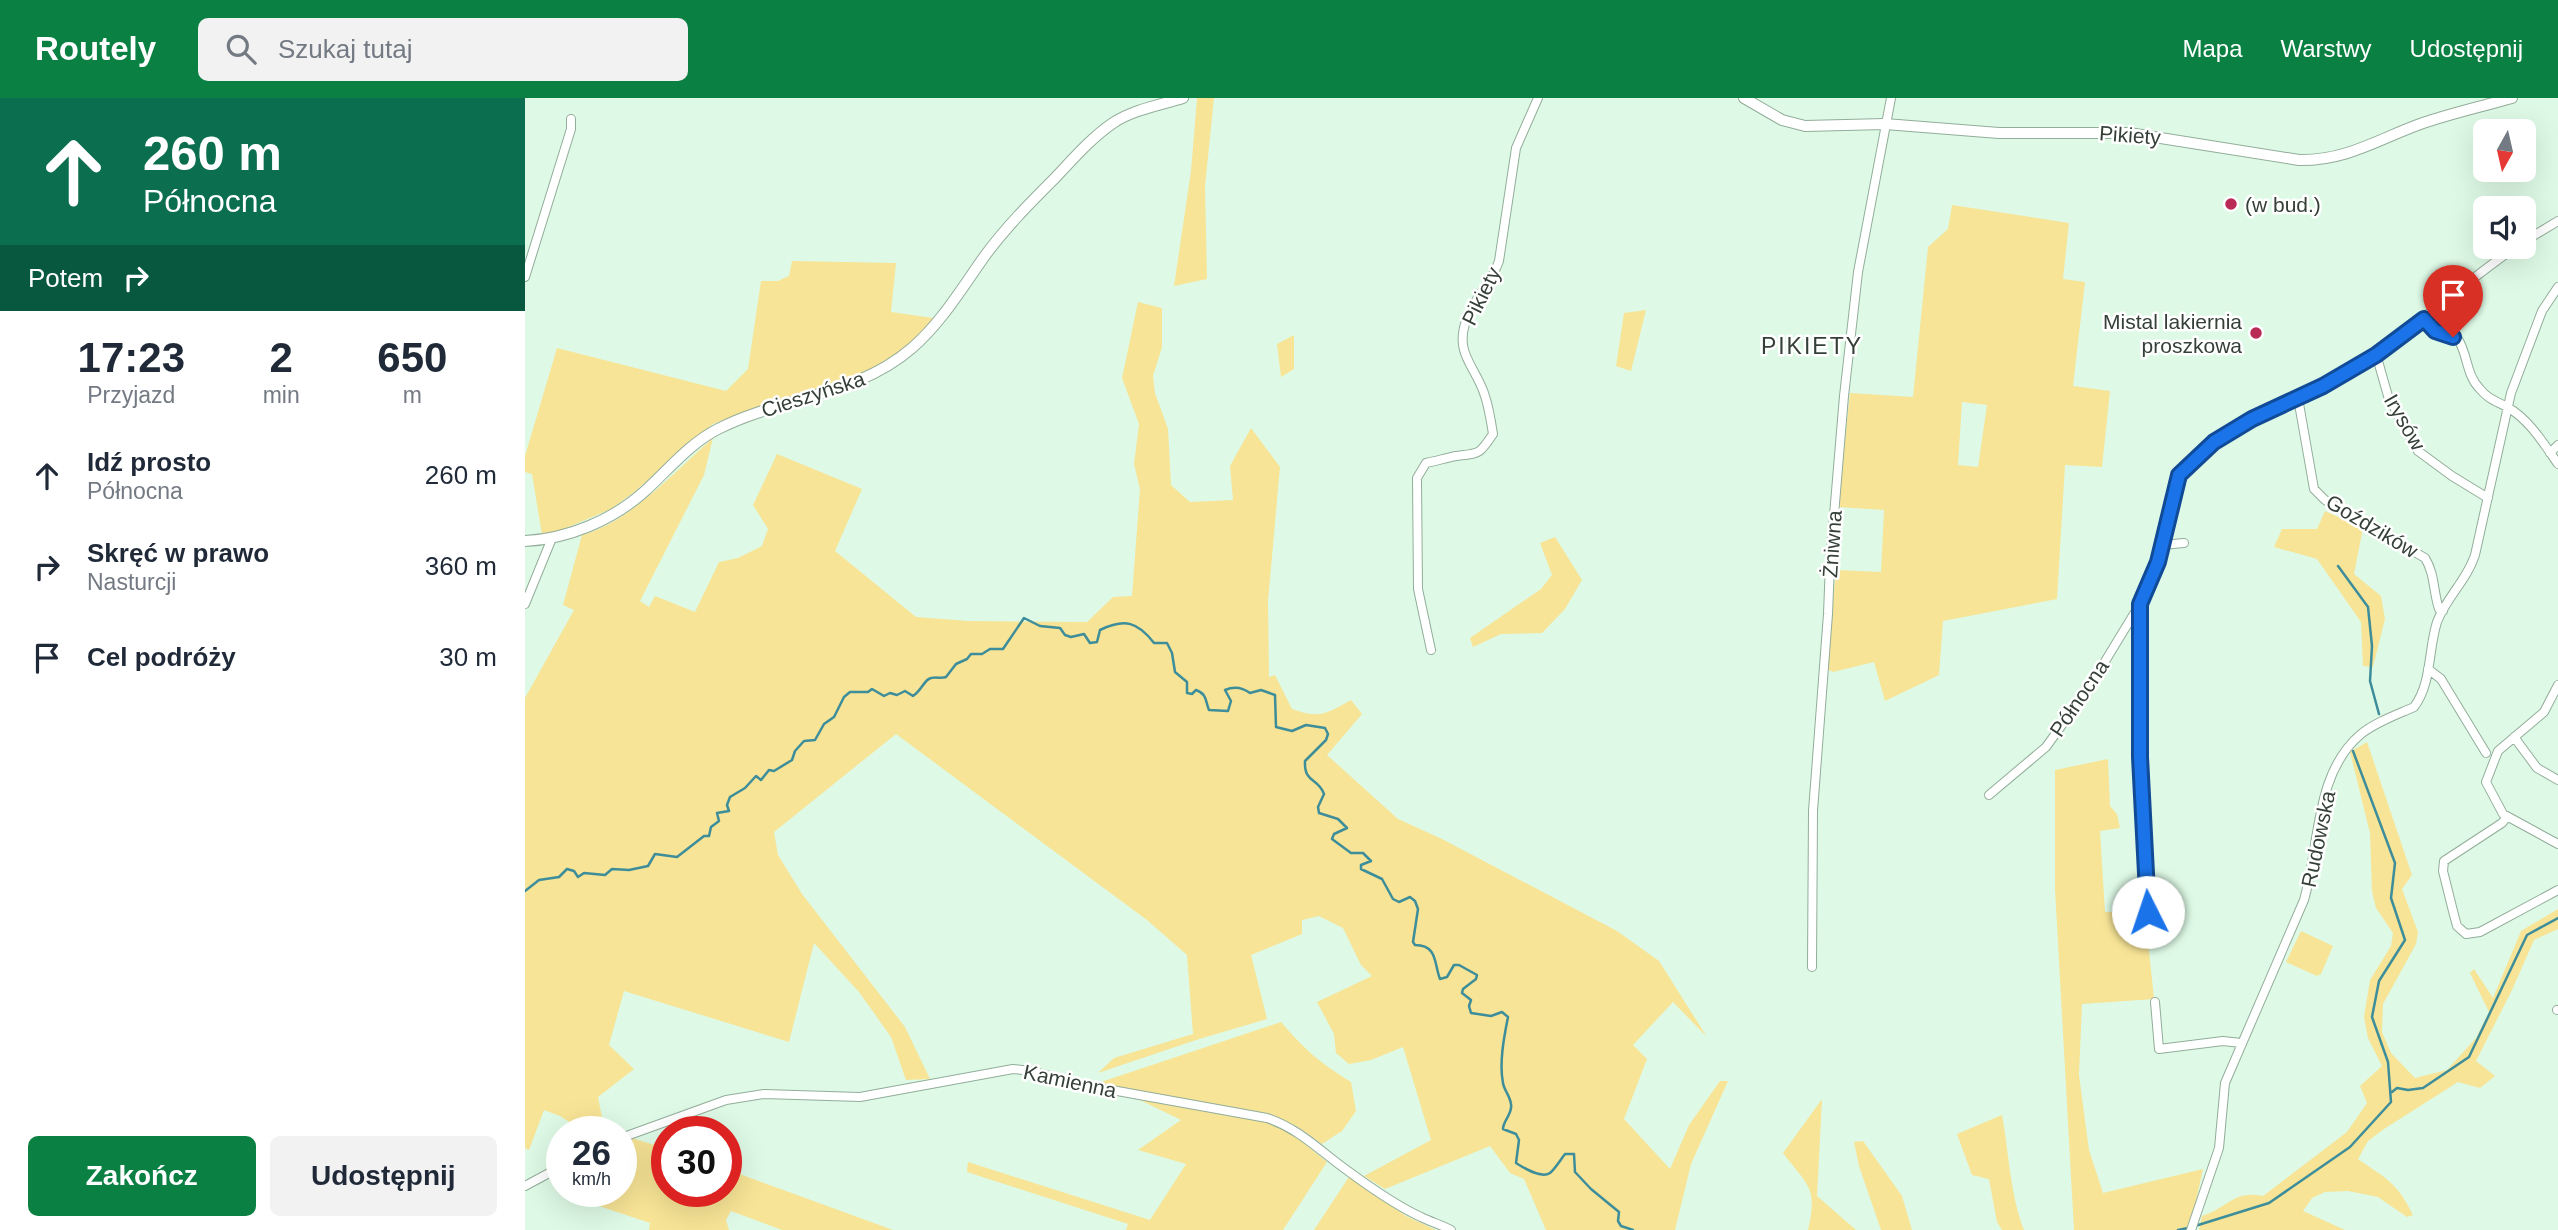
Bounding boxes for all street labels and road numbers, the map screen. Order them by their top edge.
street label: Pikiety [2098,121,2162,149]
street label: Pikiety [1457,263,1505,329]
street label: Cieszyńska [758,366,868,422]
street label: Irysów [2380,390,2431,455]
street label: Goździków [2322,490,2423,563]
street label: Żniwna [1818,509,1846,579]
street label: Północna [2045,655,2113,741]
street label: Rudowska [2297,788,2340,889]
street label: Kamienna [1021,1060,1119,1102]

